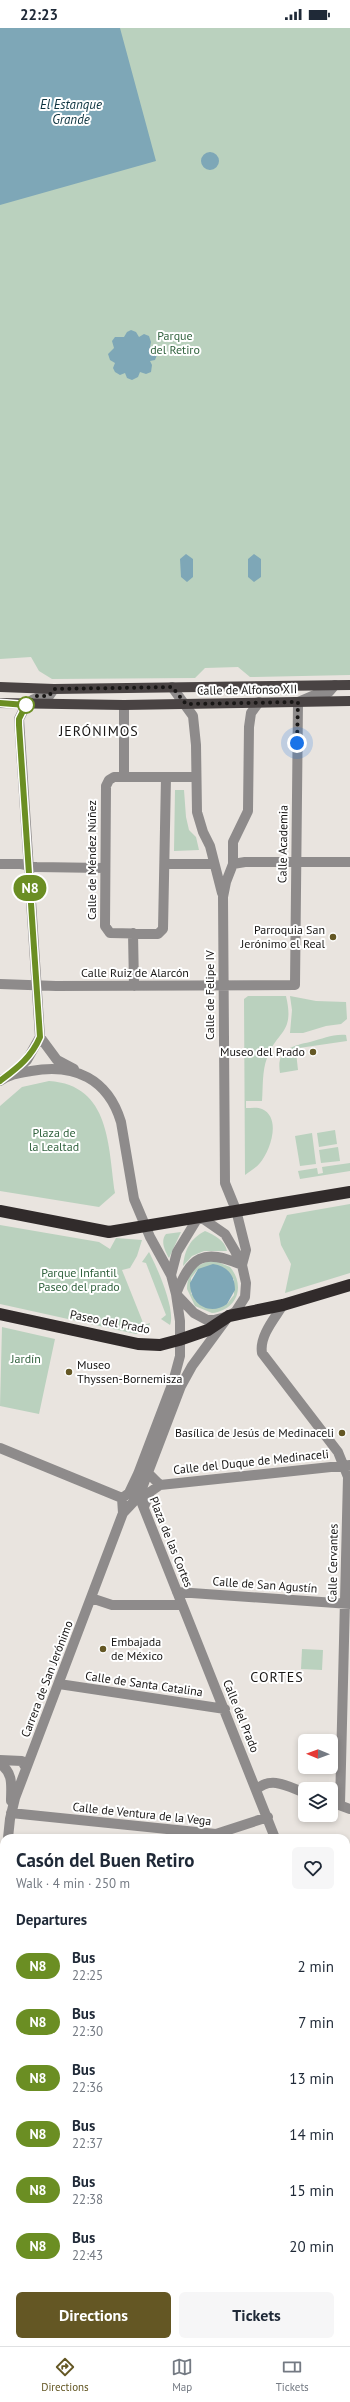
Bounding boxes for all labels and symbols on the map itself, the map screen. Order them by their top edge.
water label: El Estanque Grande [40,96,102,128]
park label: Parque del Retiro [150,328,200,357]
street label: Calle de Alfonso XII [197,681,297,698]
unlabelled marker [17,696,35,714]
district label: JERÓNIMOS [58,722,139,740]
your location [287,733,307,753]
street label: Calle de Méndez Núñez [84,800,99,920]
street label: Calle Academia [274,805,291,883]
line badge: N8 [12,875,48,901]
place label: Parroquia San Jerónimo el Real [240,922,325,951]
marker: Parroquia San Jerónimo el Real [328,932,338,942]
street label: Calle de Felipe IV [202,950,217,1040]
street label: Calle Ruiz de Alarcón [81,965,189,980]
place label: Museo del Prado [220,1044,305,1059]
marker: Museo del Prado [308,1047,318,1057]
park label: Plaza de la Lealtad [29,1125,79,1154]
park label: Parque Infantil Paseo del prado [38,1265,120,1294]
street label: Paseo del Prado [69,1306,151,1337]
park label: Jardín [10,1351,41,1366]
place label: Museo Thyssen-Bornemisza [77,1357,182,1386]
marker: Museo Thyssen-Bornemisza [64,1367,74,1377]
place label: Basílica de Jesús de Medinaceli [175,1425,334,1440]
marker: Basílica de Jesús de Medinaceli [337,1428,347,1438]
street label: Calle del Duque de Medinaceli [172,1446,329,1477]
street label: Plaza de las Cortes [146,1494,197,1589]
street label: Calle Cervantes [324,1523,341,1603]
street label: Calle de San Agustín [212,1573,318,1596]
street label: Carrera de San Jerónimo [17,1618,76,1739]
place label: Embajada de México [111,1634,163,1663]
marker: Embajada de México [98,1644,108,1654]
street label: Calle de Santa Catalina [84,1668,204,1699]
district label: CORTES [250,1668,304,1686]
street label: Calle del Prado [220,1677,263,1754]
north arrow [298,1734,338,1774]
street label: Calle de Ventura de la Vega [72,1799,212,1828]

